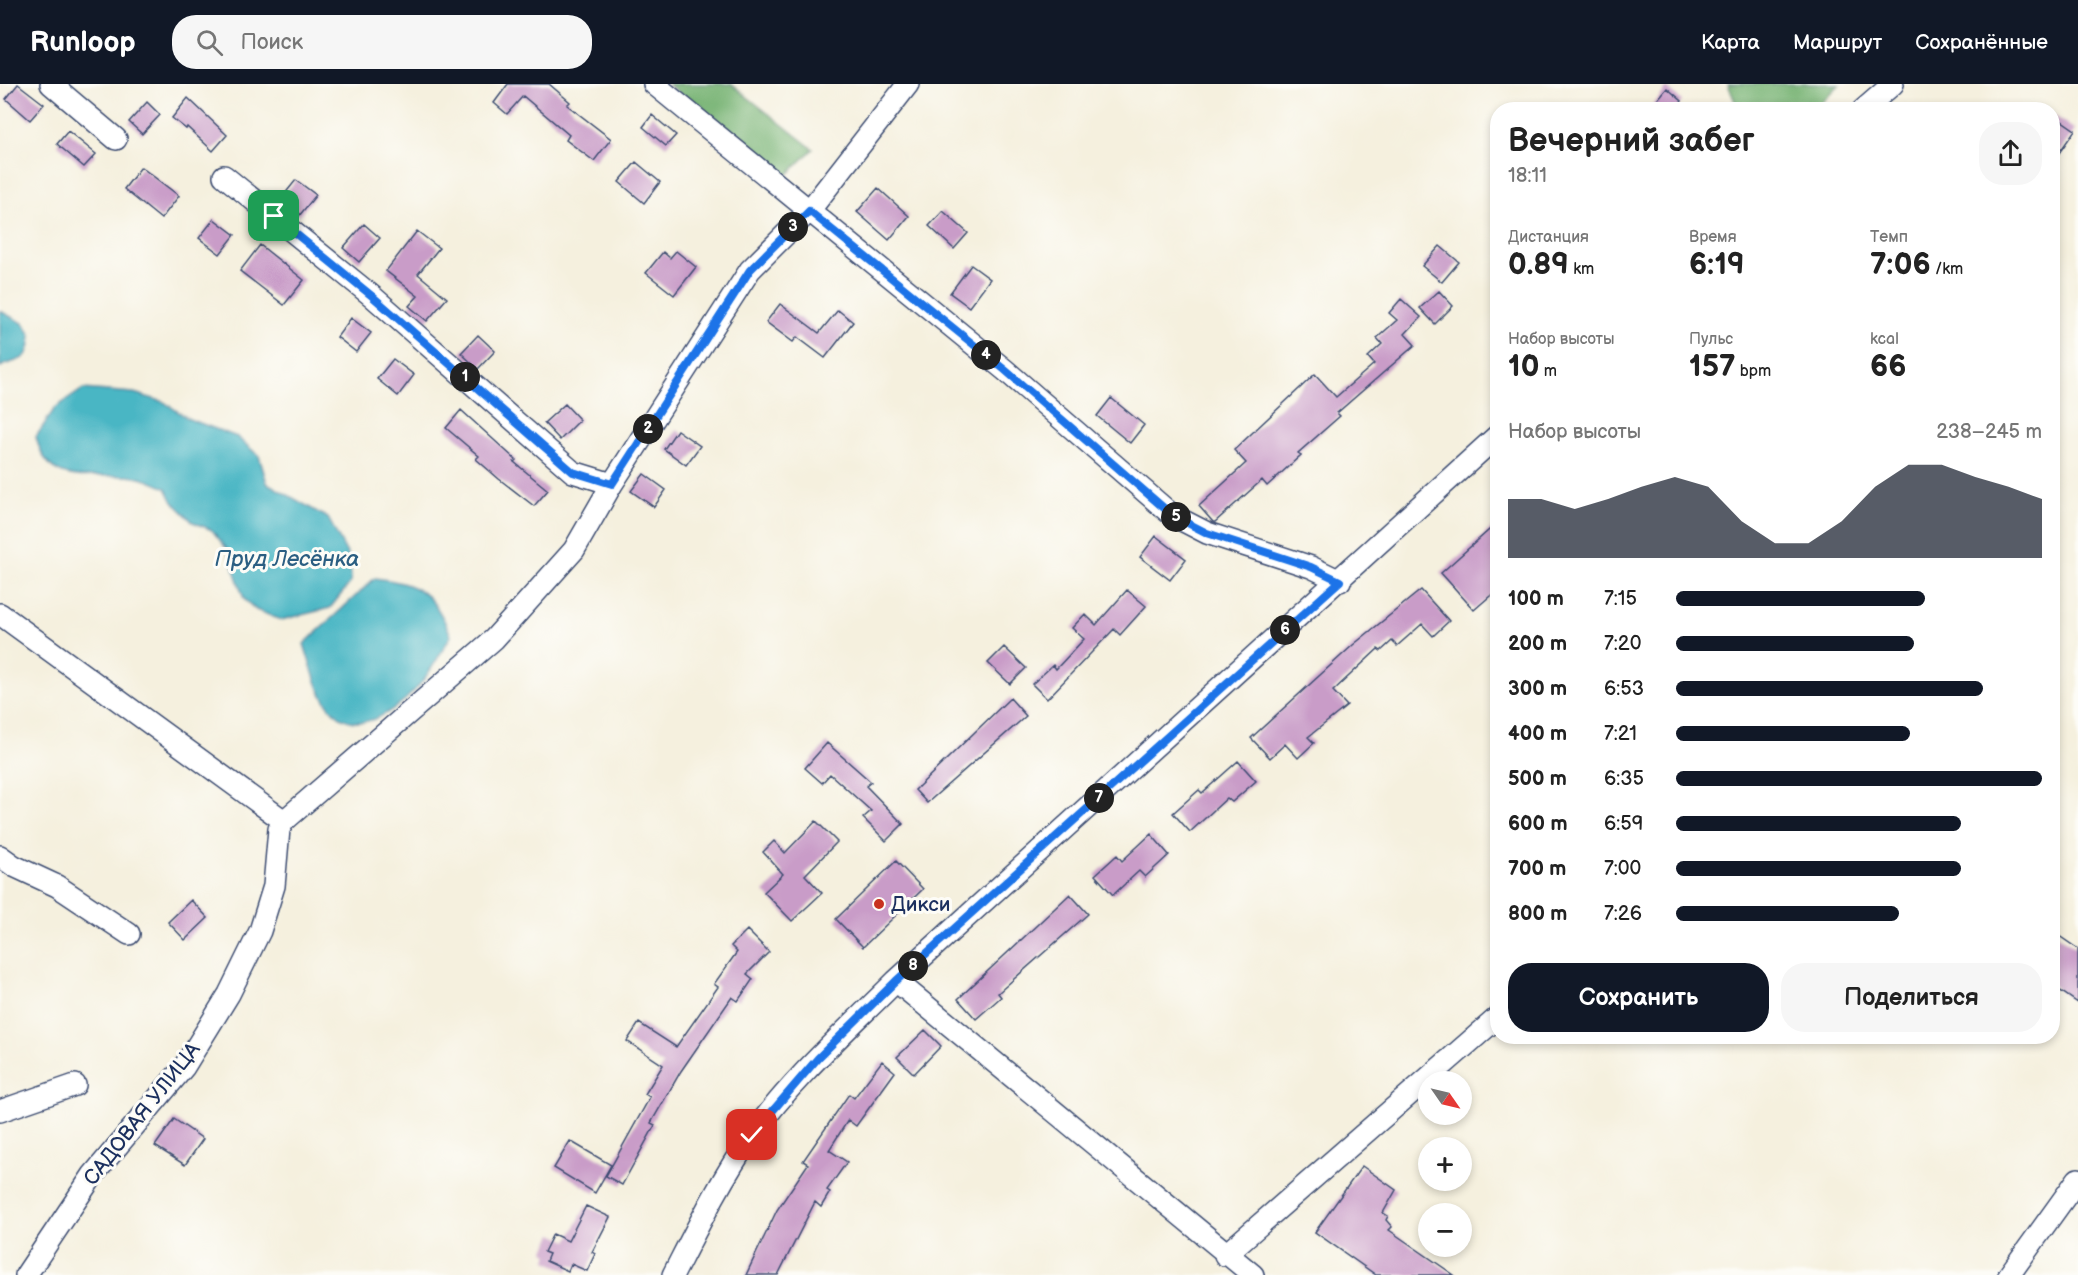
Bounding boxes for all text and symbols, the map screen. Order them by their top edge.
search box [172,15,592,69]
text: Runloop [30,26,136,59]
icon: search [193,26,226,59]
text: Поиск [241,29,303,56]
text: Карта [1701,30,1760,55]
text: Маршрут [1793,30,1882,55]
text: Сохранённые [1915,30,2048,55]
text: Вечерний забег [1508,121,1755,161]
button: share [1979,122,2042,185]
text: 18:11 [1508,164,1547,188]
pin [248,190,299,241]
icon: arrive [257,199,290,232]
pin: 3 [778,212,808,242]
text: 3 [788,217,798,236]
text: Дистанция [1508,228,1589,247]
text: Время [1689,228,1737,247]
text: Темп [1870,228,1908,247]
text: 0.89 [1508,247,1569,283]
text: 6:19 [1689,247,1745,283]
text: 7:06 [1870,247,1931,283]
text: km [1569,260,1594,279]
text: /km [1931,260,1963,279]
text: Набор высоты [1508,330,1615,349]
text: Пульс [1689,330,1733,349]
text: kcal [1870,330,1899,349]
pin: 4 [971,340,1001,370]
text: 4 [981,345,991,364]
text: 10 [1508,349,1539,385]
text: 157 [1689,349,1736,385]
text: 66 [1870,349,1906,385]
pin: 1 [450,362,480,392]
text: m [1539,362,1557,381]
text: bpm [1736,362,1771,381]
text: 1 [462,367,468,386]
pin: 2 [633,414,663,444]
text: 2 [643,419,653,438]
text: Набор высоты [1508,420,1641,444]
text: 238–245 m [1936,420,2042,444]
pin: 5 [1161,502,1191,532]
text: 5 [1171,507,1181,526]
water label: Пруд Лесёнка [215,546,359,573]
text: 100 m [1508,587,1564,611]
text: 7:15 [1604,587,1637,611]
pin: 6 [1270,615,1300,645]
text: 6 [1280,620,1290,639]
text: 200 m [1508,632,1567,656]
text: 7:20 [1604,632,1641,656]
text: 300 m [1508,677,1567,701]
text: 6:53 [1604,677,1644,701]
text: 400 m [1508,722,1567,746]
text: 7:21 [1604,722,1637,746]
text: 500 m [1508,767,1567,791]
text: 6:35 [1604,767,1644,791]
pin: 7 [1084,783,1114,813]
text: 7 [1095,788,1103,807]
text: 600 m [1508,812,1568,836]
text: 6:59 [1604,812,1643,836]
text: 700 m [1508,857,1566,881]
text: 7:00 [1604,857,1641,881]
place label: Дикси [891,892,950,917]
marker: Дикси [872,897,886,911]
text: 800 m [1508,902,1567,926]
text: 7:26 [1604,902,1642,926]
pin: 8 [898,951,928,981]
text: 8 [908,956,918,975]
button: Сохранить [1508,963,1769,1032]
button: Поделиться [1781,963,2042,1032]
street label: САДОВАЯ УЛИЦА [78,1037,206,1190]
north arrow [1418,1071,1472,1125]
map controls [1418,1071,1472,1257]
pin [726,1109,777,1160]
icon: check [735,1118,768,1151]
button: + [1418,1137,1472,1191]
button: − [1418,1203,1472,1257]

